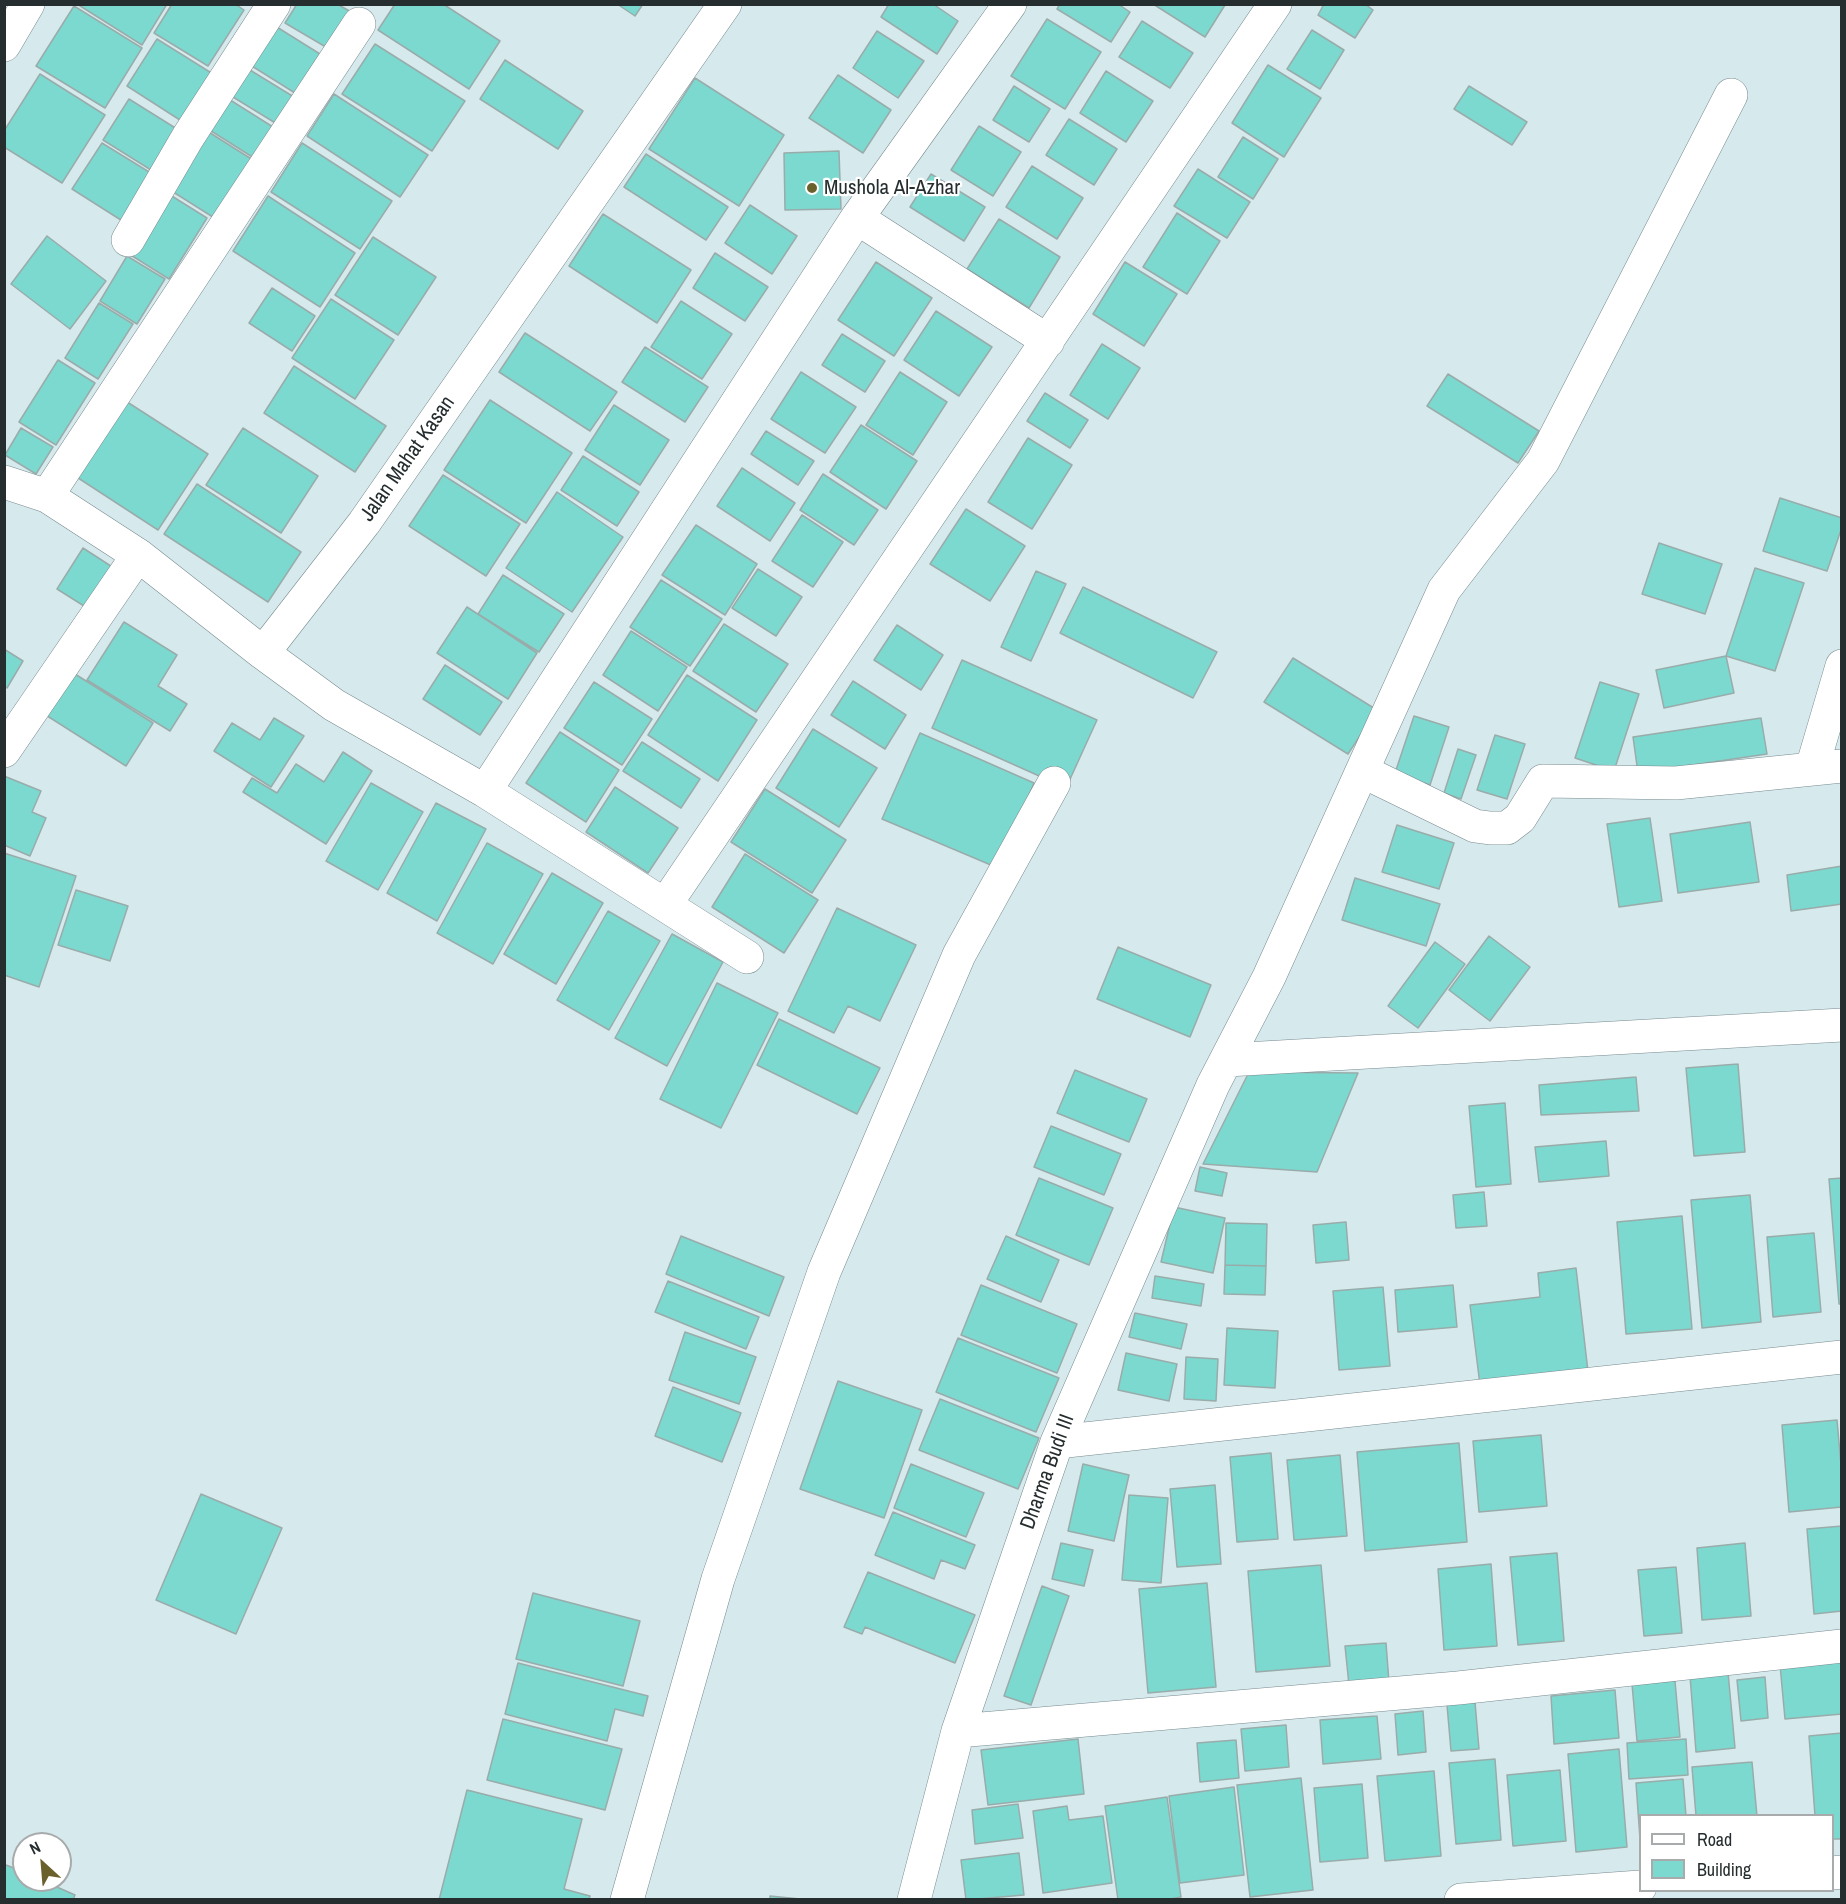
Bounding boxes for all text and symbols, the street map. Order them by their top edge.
place label: Mushola Al-Azhar [824,175,960,201]
marker: Mushola Al-Azhar [805,181,819,195]
street label: Jalan Mahat Kasan [355,391,461,527]
street label: Dharma Budi III [1016,1411,1080,1533]
legend [1639,1814,1834,1892]
text: Road [1697,1827,1732,1852]
north arrow [12,1832,72,1892]
text: N [26,1836,44,1860]
text: Building [1697,1857,1751,1882]

